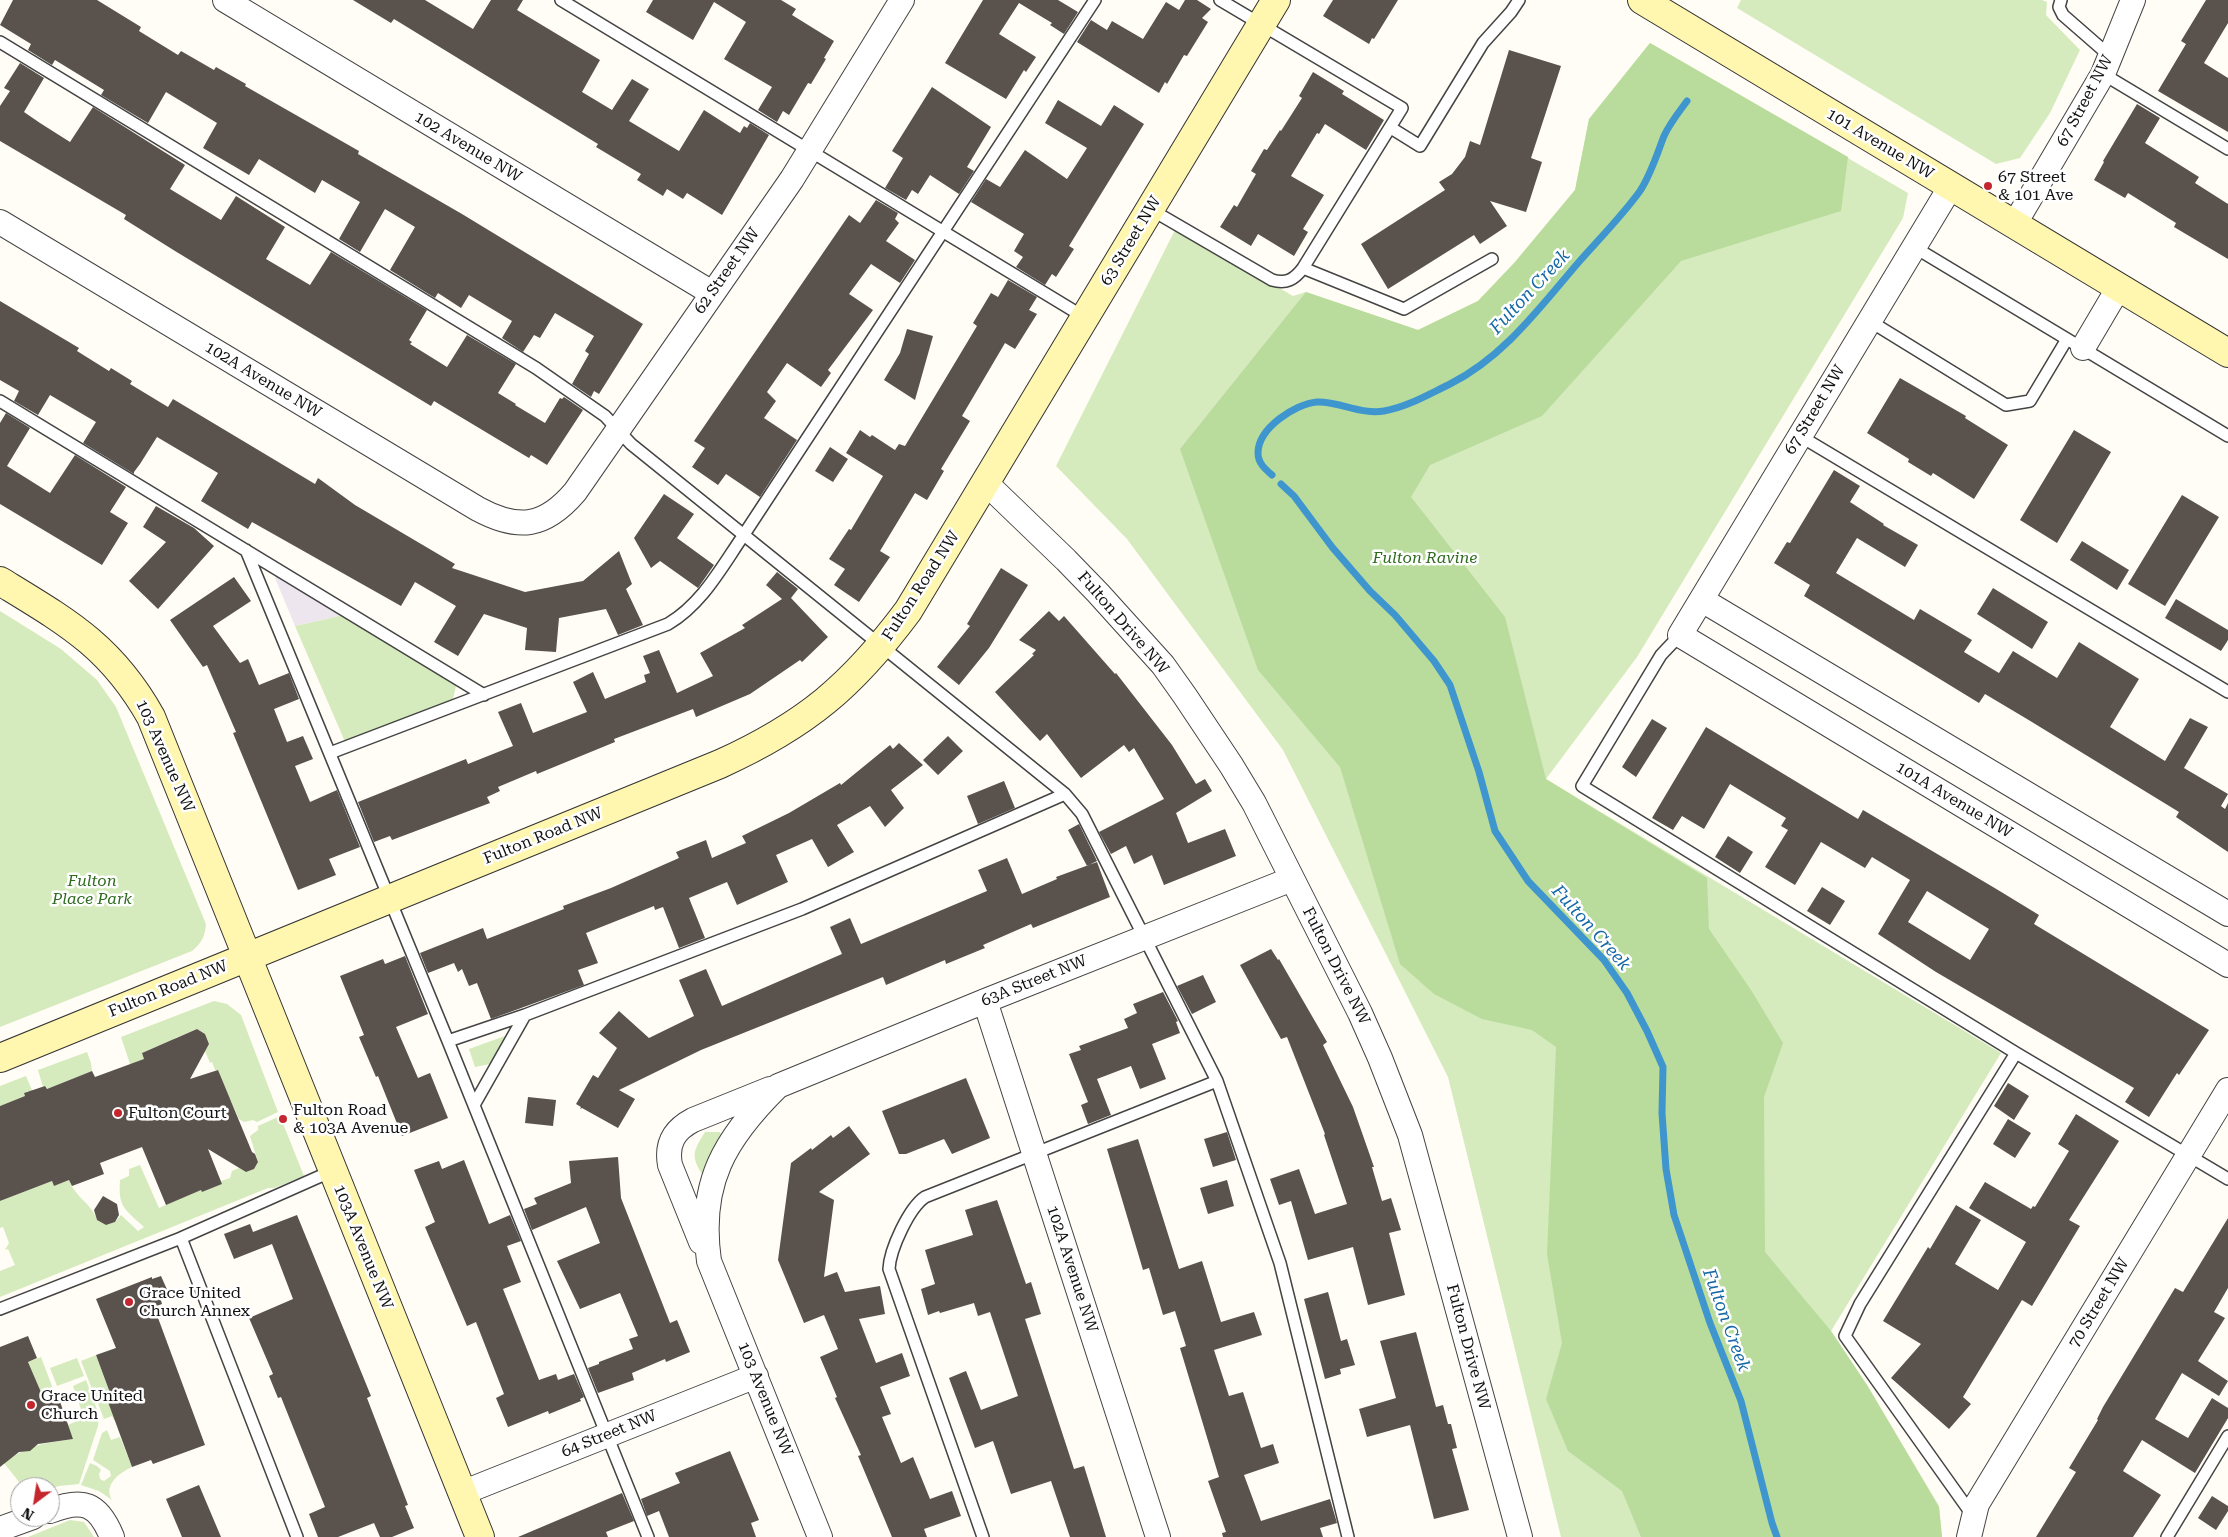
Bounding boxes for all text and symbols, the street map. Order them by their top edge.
street label: 67 Street NW [2053,52,2117,150]
street label: 101 Avenue NW [1823,105,1937,183]
street label: 102 Avenue NW [411,108,525,186]
place label: 67 Street & 101 Ave [1998,167,2073,205]
marker: 67 Street & 101 Ave [1982,180,1994,192]
street label: 63 Street NW [1097,193,1165,289]
street label: 62 Street NW [690,224,764,318]
water label: Fulton Creek [1485,245,1575,339]
street label: 102A Avenue NW [201,338,325,422]
street label: 67 Street NW [1781,362,1849,458]
street label: Fulton Road NW [878,528,964,644]
park label: Fulton Ravine [1373,548,1477,568]
street label: Fulton Drive NW [1073,568,1173,678]
street label: 103 Avenue NW [132,697,198,815]
street label: 101A Avenue NW [1892,758,2016,842]
street label: Fulton Road NW [481,803,605,869]
park label: Fulton Place Park [52,871,132,909]
water label: Fulton Creek [1547,881,1635,975]
street label: Fulton Drive NW [1298,904,1374,1028]
street label: 63A Street NW [978,951,1090,1011]
street label: Fulton Road NW [106,956,230,1022]
place label: Fulton Road & 103A Avenue [293,1100,408,1138]
place label: Fulton Court [128,1103,227,1123]
marker: Fulton Court [112,1107,124,1119]
marker: Fulton Road & 103A Avenue [277,1113,289,1125]
street label: 103A Avenue NW [329,1182,397,1312]
street label: 102A Avenue NW [1042,1203,1102,1335]
street label: 70 Street NW [2065,1255,2133,1351]
water label: Fulton Creek [1697,1266,1755,1374]
street label: Fulton Drive NW [1442,1282,1494,1412]
place label: Grace United Church Annex [139,1283,250,1321]
marker: Grace United Church Annex [123,1296,135,1308]
street label: 103 Avenue NW [733,1339,797,1459]
place label: Grace United Church [41,1386,143,1424]
marker: Grace United Church [25,1399,37,1411]
street label: 64 Street NW [559,1406,659,1462]
north arrow [10,1477,60,1527]
text: N [19,1504,37,1524]

